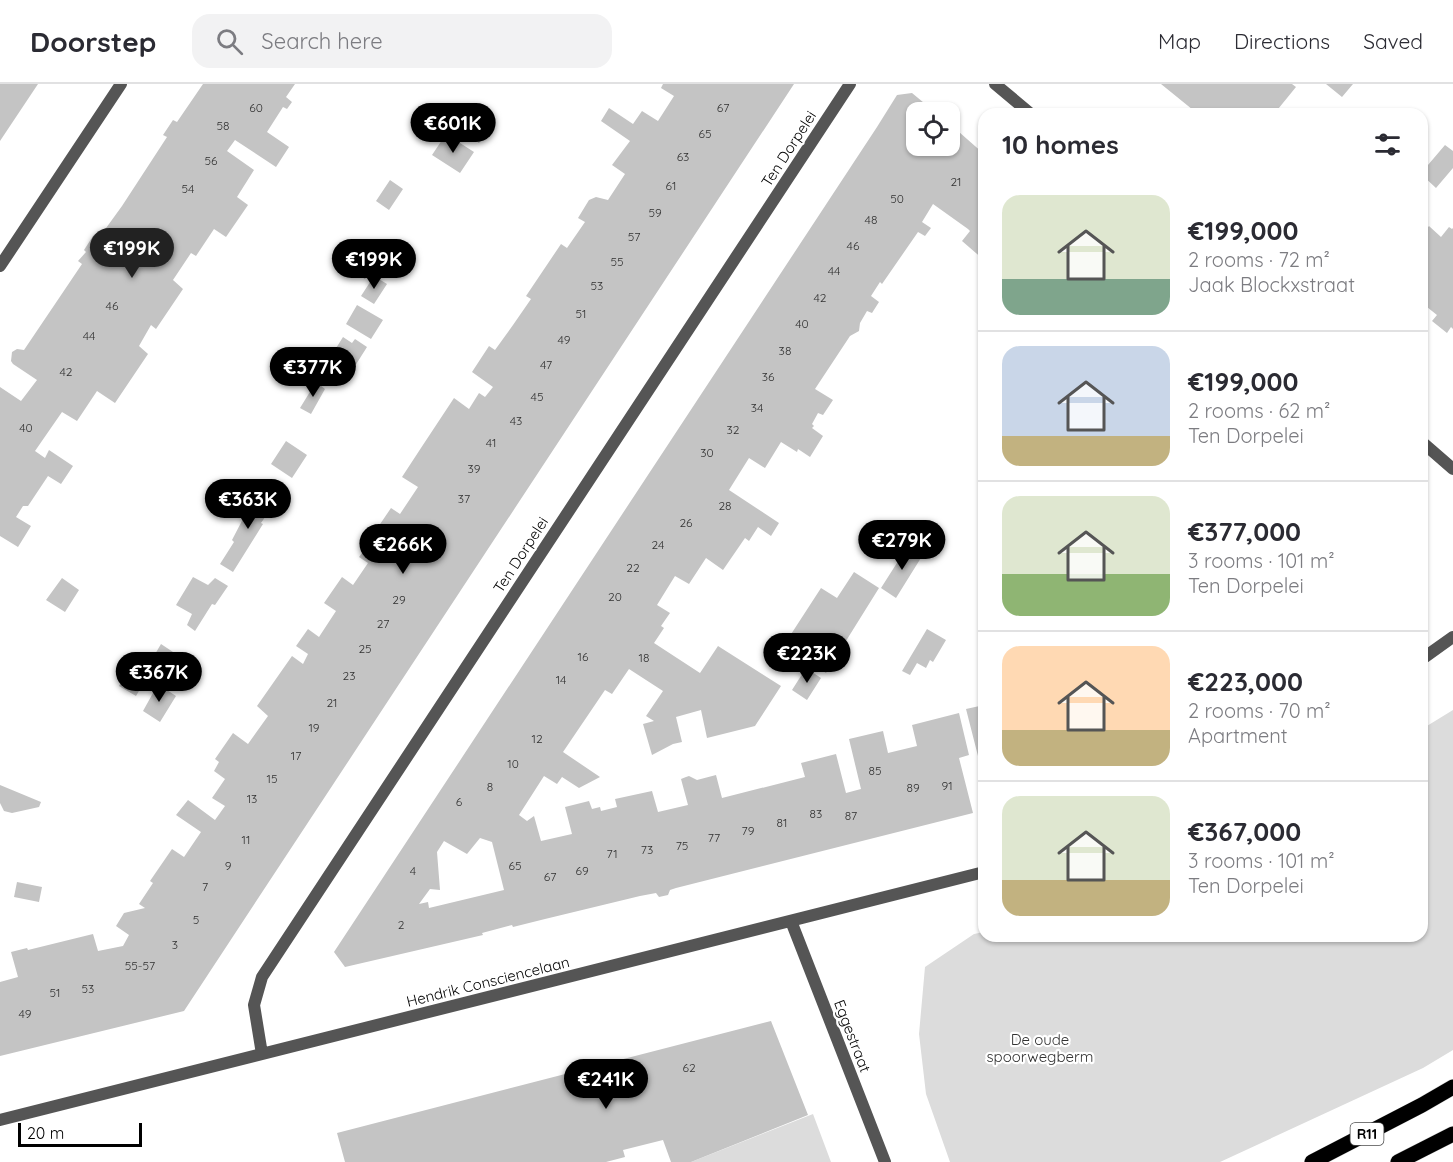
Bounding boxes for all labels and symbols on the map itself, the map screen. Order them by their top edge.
house number: 60 [249,100,263,115]
house number: 67 [717,100,729,115]
pin: €601K [411,103,495,154]
street label: Ten Dorpelei [757,107,820,190]
house number: 58 [216,118,230,133]
house number: 65 [699,126,712,141]
house number: 63 [677,149,689,164]
house number: 56 [205,153,218,168]
house number: 21 [950,174,962,189]
house number: 61 [666,178,676,193]
house number: 54 [182,181,194,196]
house number: 50 [890,191,904,206]
house number: 59 [648,205,662,220]
house number: 48 [865,212,877,227]
pin: €199K [90,228,174,279]
house number: 57 [628,229,640,244]
house number: 46 [847,238,860,253]
pin: €199K [332,239,416,290]
house number: 55 [610,254,624,269]
house number: 44 [828,263,840,278]
house number: 53 [591,278,603,293]
house number: 42 [814,290,827,305]
house number: 46 [106,298,119,313]
house number: 51 [576,306,586,321]
house number: 40 [795,316,809,331]
house number: 44 [83,328,95,343]
house number: 49 [558,332,571,347]
house number: 38 [779,343,791,358]
pin: €377K [271,347,355,398]
house number: 47 [540,357,552,372]
house number: 42 [60,364,73,379]
house number: 36 [762,369,775,384]
house number: 45 [531,389,543,404]
house number: 34 [751,400,763,415]
house number: 43 [510,413,522,428]
house number: 40 [19,420,33,435]
house number: 32 [727,422,740,437]
house number: 41 [486,435,496,450]
house number: 30 [700,445,714,460]
house number: 39 [468,461,481,476]
pin: €363K [206,479,290,530]
house number: 37 [458,491,470,506]
house number: 28 [718,498,732,513]
street label: Ten Dorpelei [489,513,552,596]
house number: 26 [679,515,693,530]
pin: €279K [860,520,944,571]
pin: €266K [361,524,445,575]
house number: 24 [652,537,664,552]
house number: 22 [626,560,640,575]
house number: 20 [608,589,622,604]
house number: 29 [392,592,406,607]
house number: 27 [377,616,389,631]
pin: €223K [765,633,849,684]
house number: 25 [358,641,372,656]
house number: 16 [578,649,589,664]
house number: 18 [639,650,649,665]
pin: €367K [117,652,201,703]
house number: 23 [343,668,355,683]
house number: 14 [556,672,566,687]
house number: 21 [326,695,338,710]
house number: 19 [308,720,320,735]
house number: 12 [531,731,543,746]
house number: 17 [291,748,301,763]
house number: 10 [507,756,519,771]
house number: 85 [868,763,882,778]
house number: 15 [267,771,277,786]
house number: 91 [941,778,953,793]
house number: 8 [487,779,493,794]
house number: 89 [906,780,920,795]
house number: 13 [247,791,257,806]
house number: 6 [456,794,463,809]
house number: 83 [810,806,822,821]
house number: 87 [845,808,857,823]
house number: 81 [777,815,787,830]
house number: 79 [742,823,755,838]
house number: 77 [708,830,720,845]
house number: 11 [242,832,250,847]
house number: 75 [676,838,688,853]
house number: 73 [641,842,653,857]
house number: 71 [606,846,618,861]
house number: 9 [225,858,232,873]
house number: 65 [509,858,522,873]
house number: 4 [410,863,416,878]
house number: 69 [575,863,589,878]
house number: 67 [544,869,556,884]
house number: 7 [202,879,208,894]
house number: 5 [193,912,199,927]
house number: 2 [398,917,405,932]
house number: 3 [172,937,178,952]
street label: Hendrik Consciencelaan [404,952,571,1011]
house number: 55-57 [125,958,155,973]
house number: 53 [82,981,94,996]
house number: 51 [50,985,60,1000]
street label: Eggestraat [830,997,875,1075]
house number: 49 [19,1006,32,1021]
park label: De oude spoorwegberm [987,1030,1093,1066]
pin: €241K [564,1059,648,1110]
house number: 62 [682,1060,696,1075]
scale bar [18,1120,142,1148]
road number: R11 [1350,1123,1384,1145]

